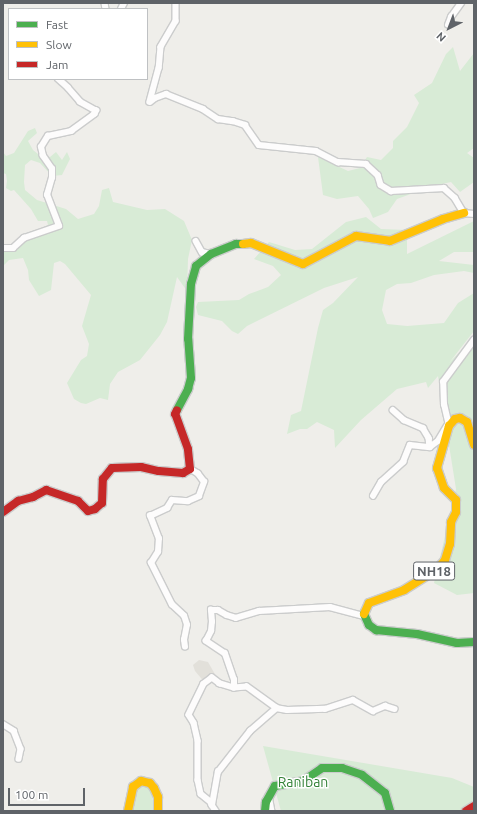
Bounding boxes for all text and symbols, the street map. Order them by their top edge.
legend [8,8,148,80]
north arrow [429,8,469,48]
text: Fast [46,18,68,31]
text: N [434,30,448,44]
text: Slow [46,38,72,51]
text: Jam [46,58,68,71]
road number: NH18 [413,560,455,582]
park label: Raniban [278,774,328,790]
scale bar [10,780,87,806]
text: 100 m [15,788,48,801]

